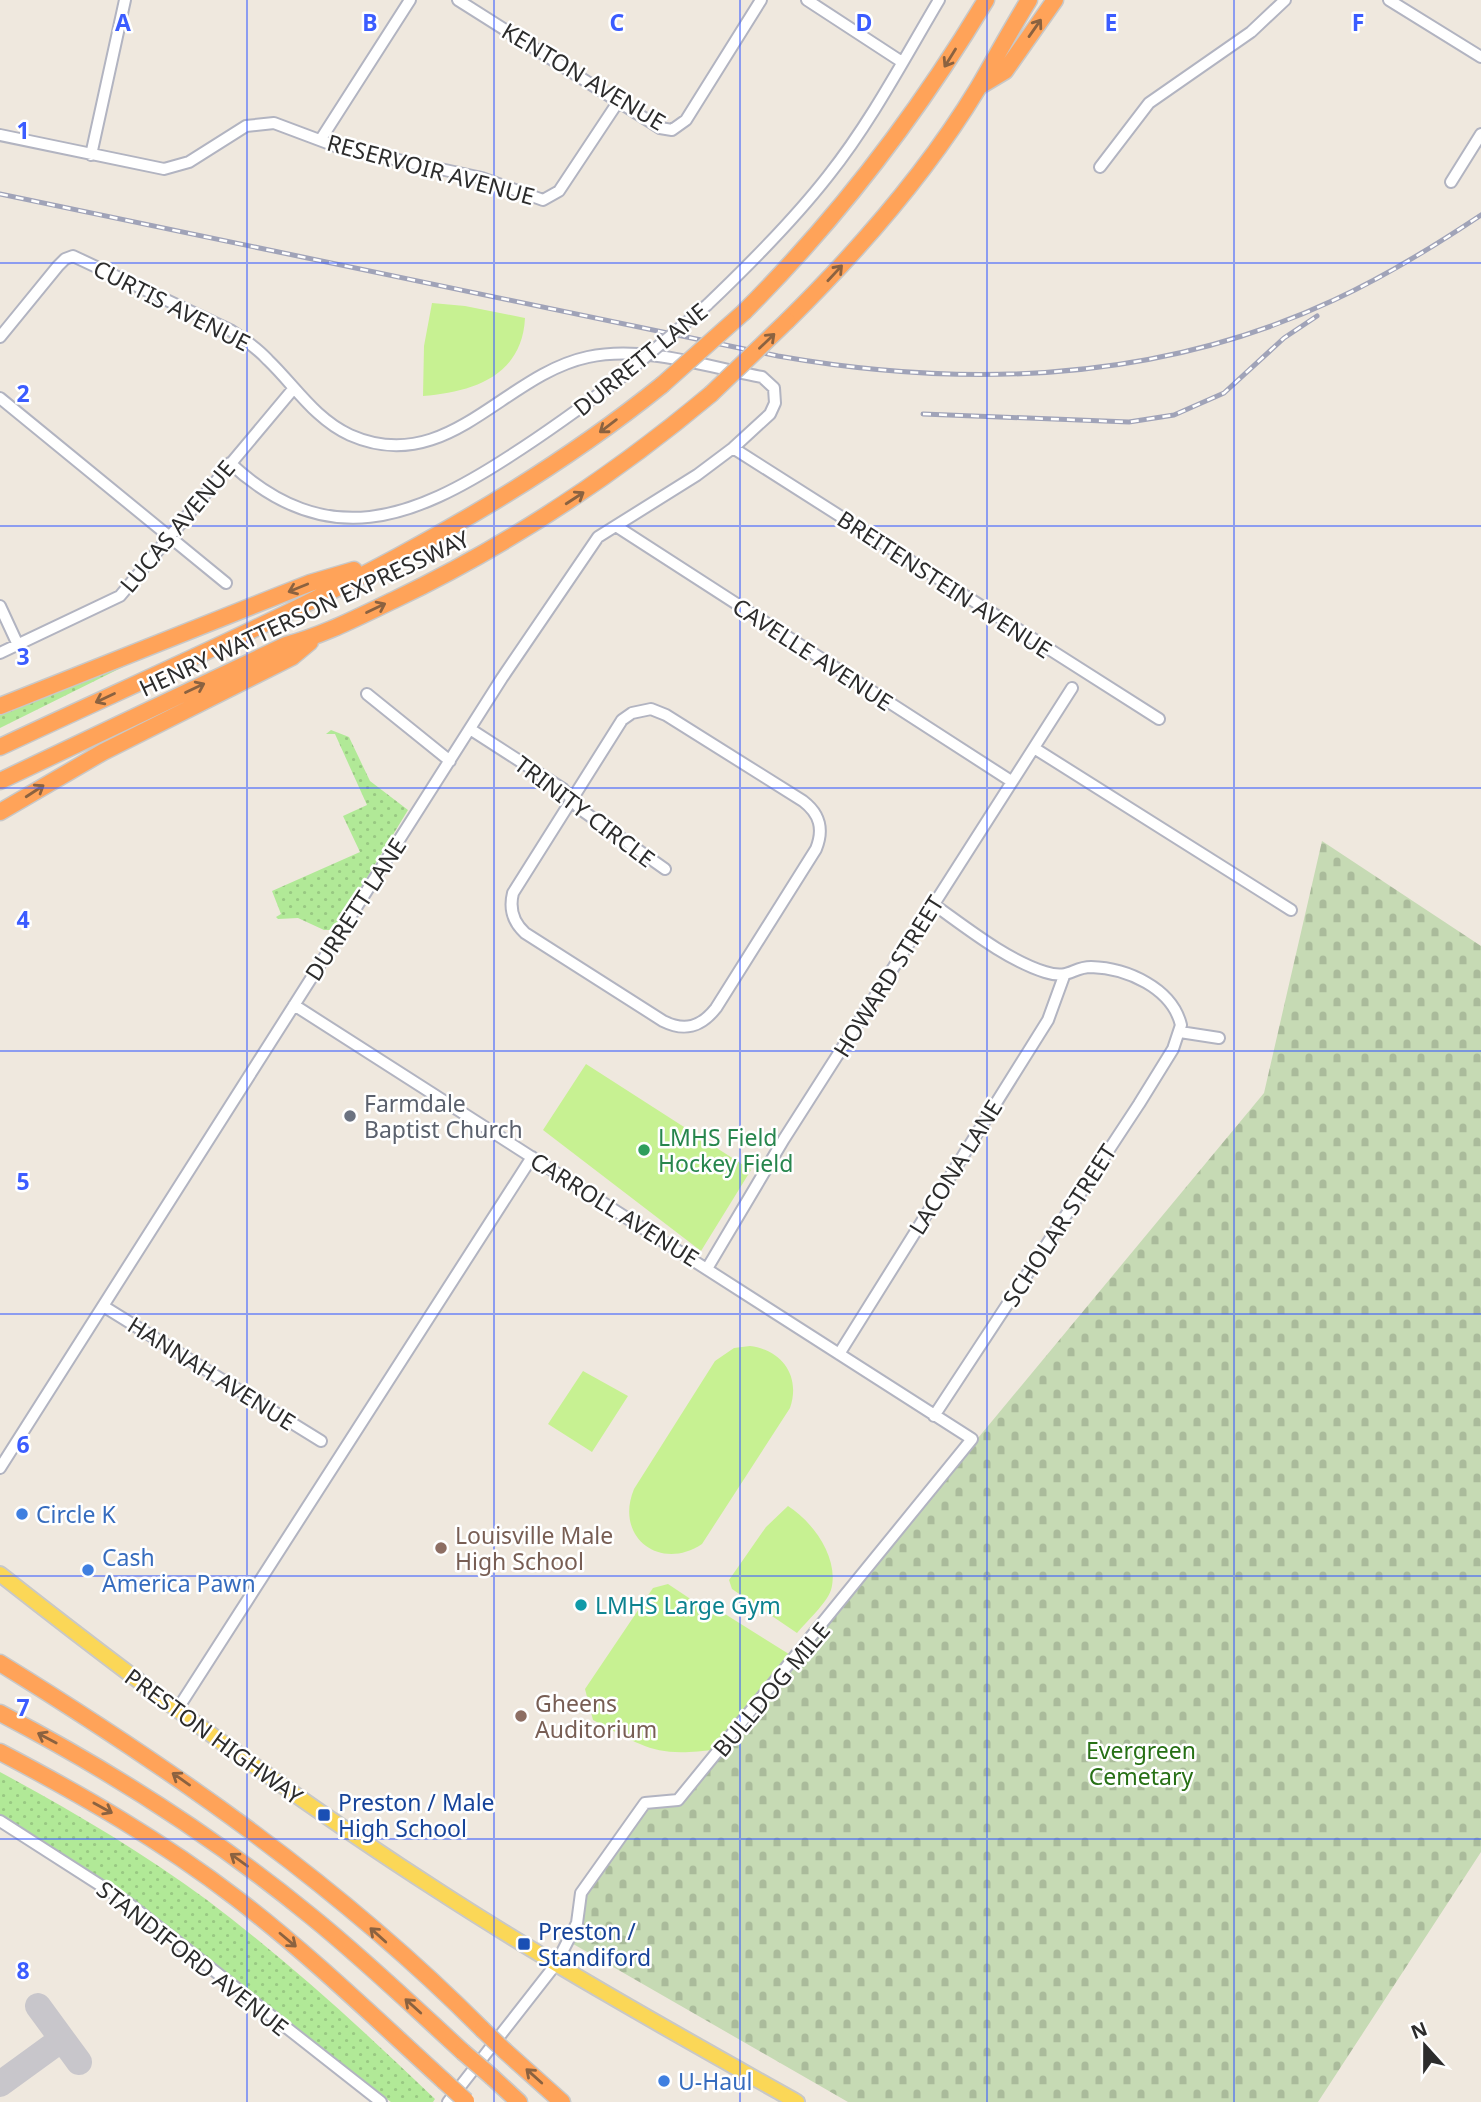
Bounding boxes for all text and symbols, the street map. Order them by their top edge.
text: A [115,6,131,38]
text: B [362,6,378,38]
text: C [610,6,625,38]
text: D [856,6,872,38]
text: E [1105,6,1117,38]
text: F [1352,6,1364,38]
street label: KENTON AVENUE [496,14,672,138]
one-way arrow [1028,19,1042,38]
one-way arrow [943,48,958,67]
text: 1 [16,114,30,146]
street label: RESERVOIR AVENUE [324,126,538,212]
street label: CURTIS AVENUE [88,252,256,358]
one-way arrow [827,264,843,282]
street label: DURRETT LANE [566,295,714,423]
one-way arrow [758,333,775,350]
text: 2 [16,377,30,409]
one-way arrow [599,419,618,434]
street label: LUCAS AVENUE [112,453,242,599]
one-way arrow [565,491,584,505]
street label: BREITENSTEIN AVENUE [832,503,1058,665]
street label: HENRY WATTERSON EXPRESSWAY [134,522,475,704]
one-way arrow [287,582,309,595]
street label: CAVELLE AVENUE [727,590,899,718]
one-way arrow [365,601,386,615]
text: 3 [16,640,30,672]
one-way arrow [184,681,205,694]
one-way arrow [95,691,116,705]
street label: TRINITY CIRCLE [508,748,662,874]
one-way arrow [25,783,45,797]
street label: DURRETT LANE [297,831,413,987]
street label: HOWARD STREET [825,889,951,1063]
text: 4 [16,903,30,935]
place label: Farmdale Baptist Church [364,1087,523,1145]
street label: LACONA LANE [901,1093,1009,1241]
marker: Farmdale Baptist Church [342,1108,358,1124]
place label: LMHS Field Hockey Field [658,1121,793,1179]
street label: SCHOLAR STREET [995,1138,1124,1312]
marker: LMHS Field Hockey Field [636,1142,652,1158]
street label: CARROLL AVENUE [525,1144,705,1274]
text: 5 [16,1165,30,1197]
street label: HANNAH AVENUE [122,1309,302,1437]
text: 6 [16,1428,30,1460]
place label: Circle K [36,1498,116,1530]
marker: Circle K [14,1506,30,1522]
place label: Louisville Male High School [455,1519,613,1577]
marker: Louisville Male High School [433,1540,449,1556]
place label: Cash America Pawn [102,1541,256,1599]
marker: Cash America Pawn [80,1562,96,1578]
place label: LMHS Large Gym [595,1589,781,1621]
marker: LMHS Large Gym [573,1597,589,1613]
street label: BULLDOG MILE [705,1615,837,1763]
street label: PRESTON HIGHWAY [119,1661,310,1812]
place label: Gheens Auditorium [535,1687,657,1745]
text: 7 [16,1691,30,1723]
marker: Gheens Auditorium [513,1708,529,1724]
one-way arrow [37,1731,58,1744]
park label: Evergreen Cemetary [1086,1734,1196,1792]
one-way arrow [172,1772,191,1786]
place label: Preston / Male High School [338,1786,495,1844]
one-way arrow [92,1802,113,1815]
marker: Preston / Male High School [316,1807,332,1823]
one-way arrow [230,1853,249,1867]
street label: STANDIFORD AVENUE [91,1873,295,2043]
place label: Preston / Standiford [538,1915,651,1973]
one-way arrow [369,1927,387,1943]
one-way arrow [278,1932,296,1948]
marker: Preston / Standiford [516,1936,532,1952]
text: 8 [16,1954,30,1986]
one-way arrow [405,1998,422,2015]
north arrow [1390,2011,1460,2081]
text: N [1407,2015,1431,2045]
place label: U-Haul [678,2065,752,2097]
one-way arrow [525,2068,543,2084]
marker: U-Haul [656,2073,672,2089]

